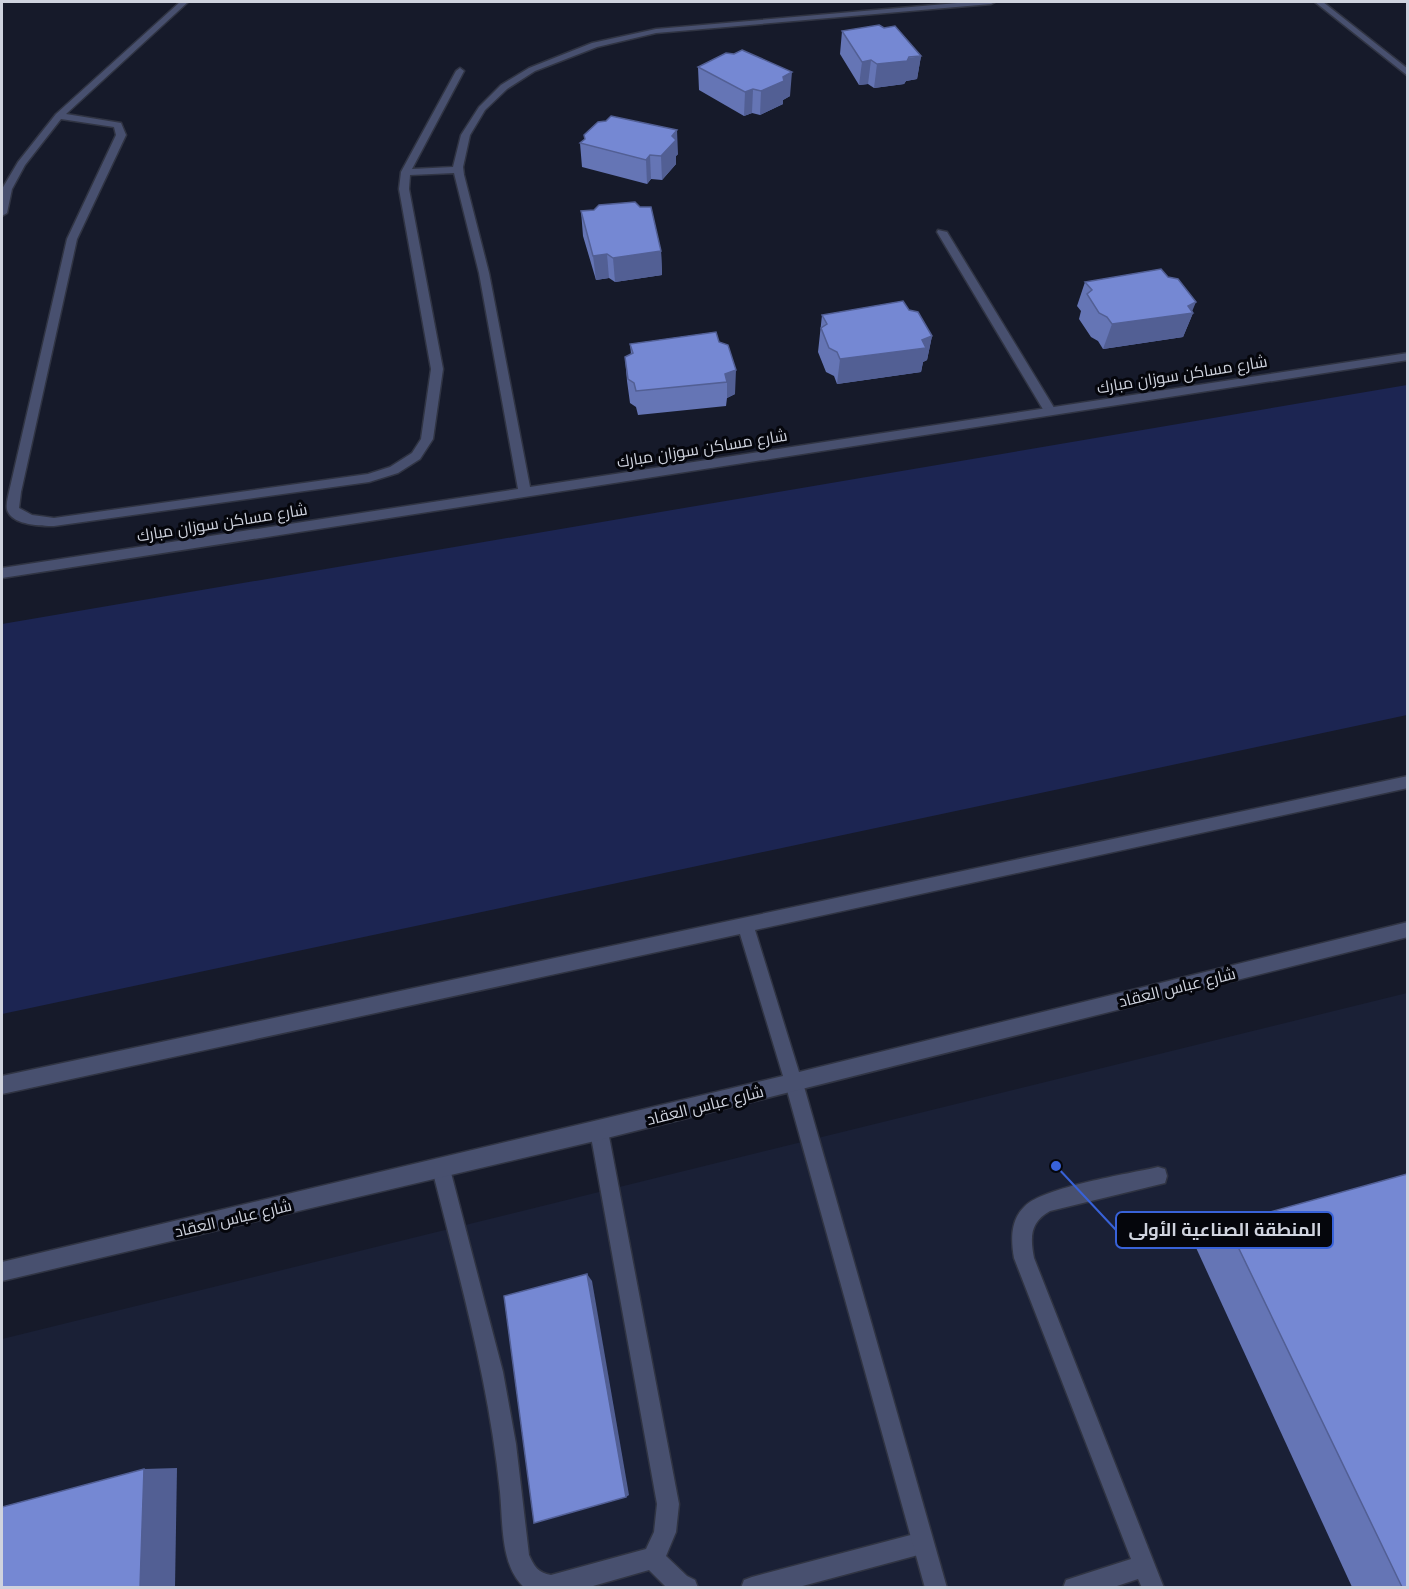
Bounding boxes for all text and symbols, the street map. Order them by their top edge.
street label: شارع مساكن سوزان مبارك [1095,351,1269,399]
street label: شارع مساكن سوزان مبارك [615,425,789,473]
street label: شارع مساكن سوزان مبارك [135,499,309,547]
street label: شارع عباس العقاد [1116,963,1238,1013]
street label: شارع عباس العقاد [644,1081,766,1131]
street label: شارع عباس العقاد [172,1195,294,1243]
callout: المنطقة الصناعية الأولى [1116,1212,1333,1248]
text: المنطقة الصناعية الأولى [1128,1219,1322,1241]

